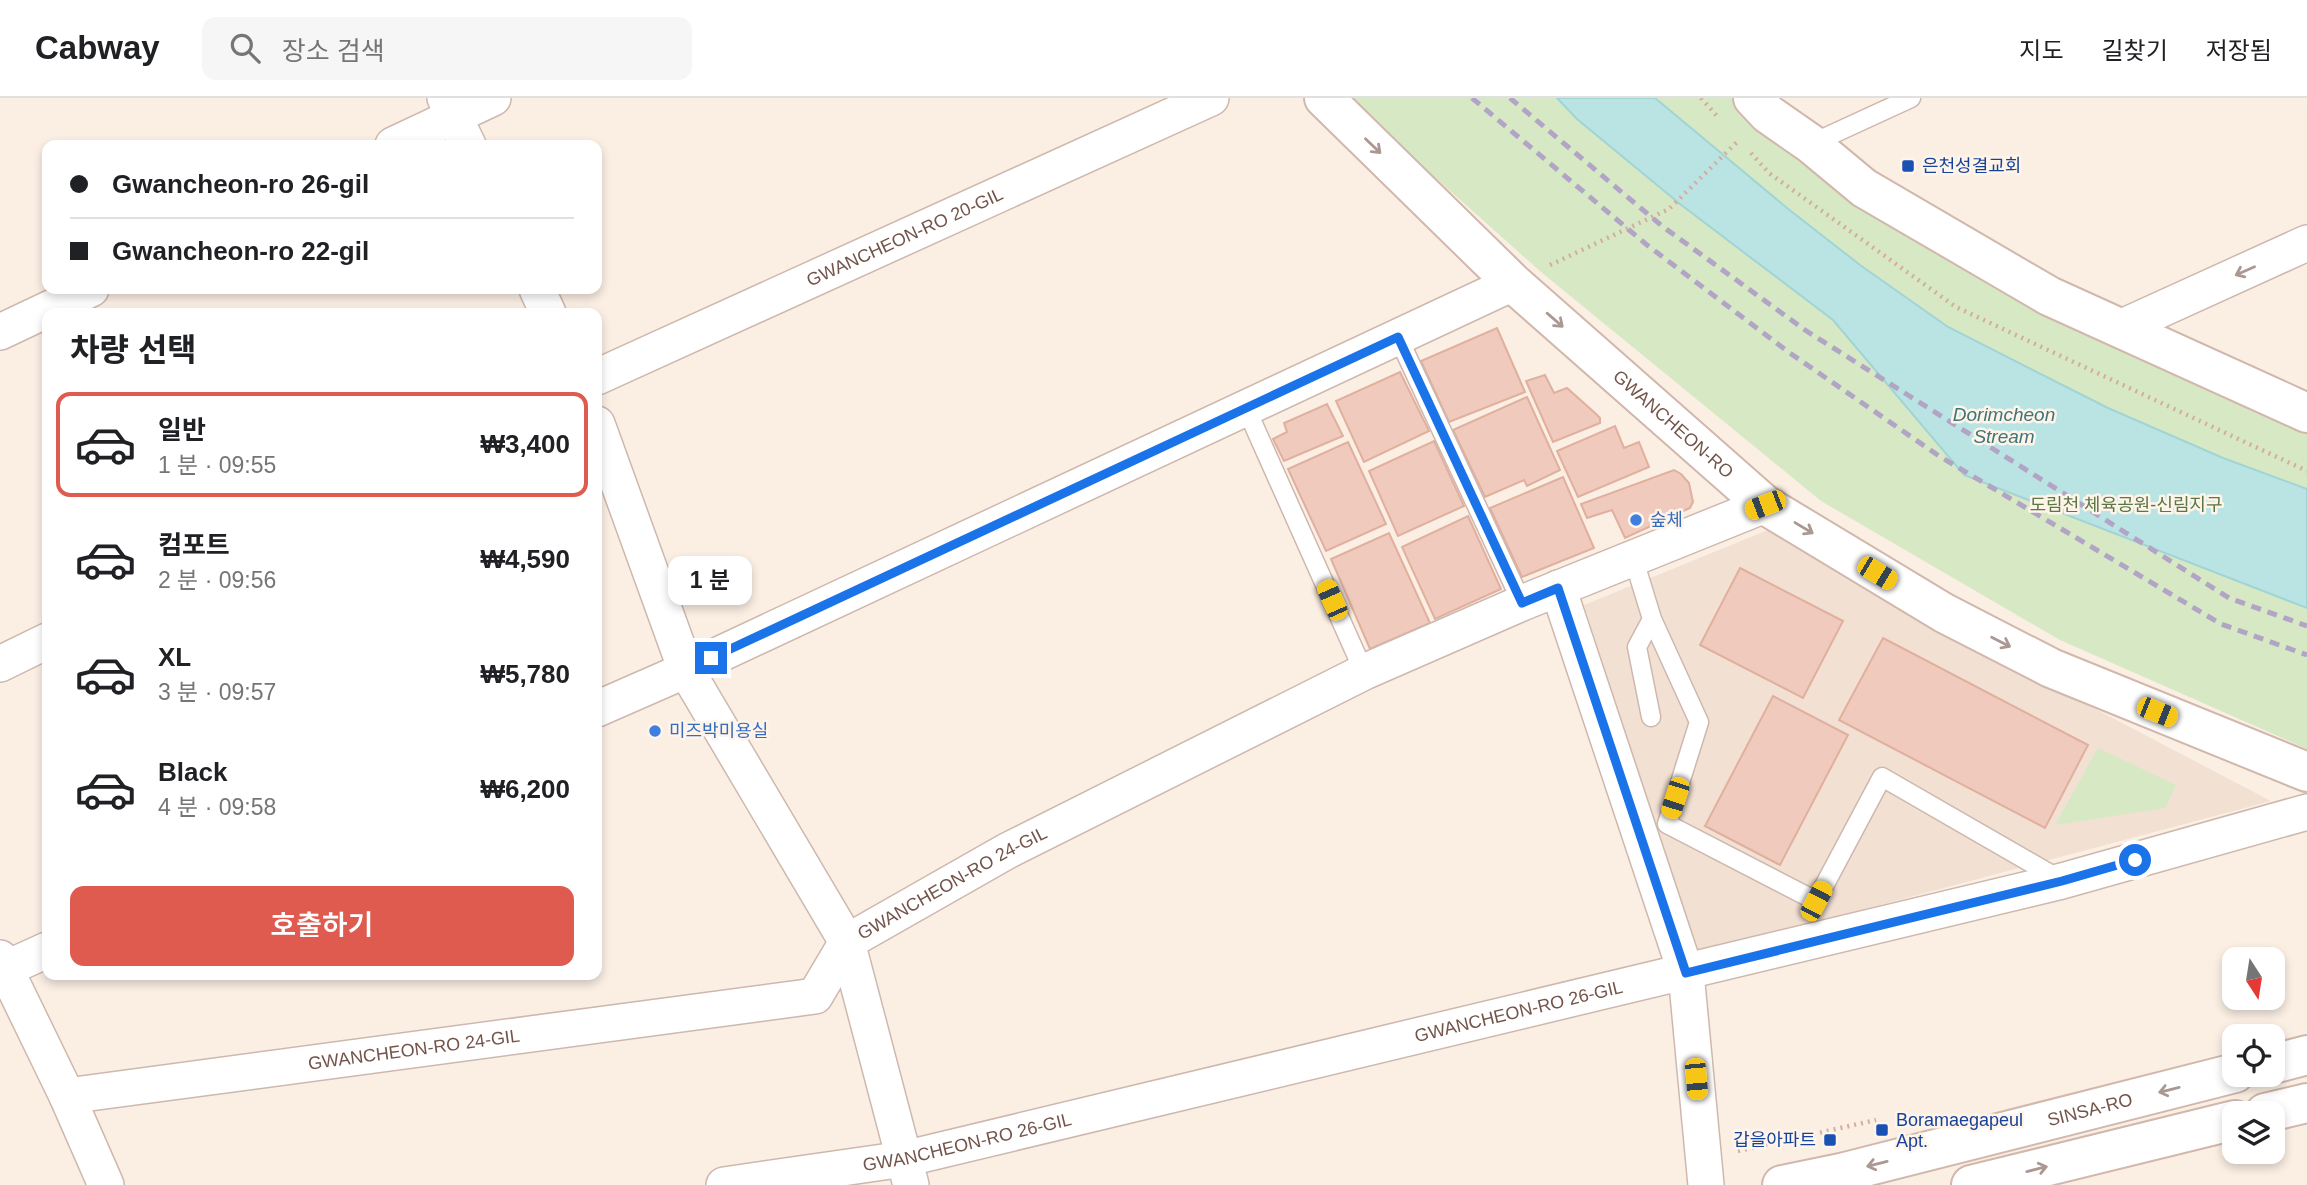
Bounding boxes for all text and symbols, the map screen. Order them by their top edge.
search box [202,17,692,80]
text: Cabway [35,29,160,66]
icon: search [226,29,264,67]
text: 장소 검색 [282,36,385,66]
text: 지도 [2019,37,2064,64]
text: 길찾기 [2102,37,2168,64]
text: 저장됨 [2206,37,2272,64]
one-way arrow [1364,137,1381,154]
place label: 은천성결교회 [1922,156,2021,176]
marker: 은천성결교회 [1900,158,1916,174]
text: Gwancheon-ro 26-gil [112,169,369,199]
street label: GWANCHEON-RO 20-GIL [803,184,1006,290]
text: Gwancheon-ro 22-gil [112,236,369,266]
one-way arrow [2235,265,2256,278]
one-way arrow [1545,312,1563,328]
text: 차량 선택 [70,332,197,368]
street label: GWANCHEON-RO [1609,366,1737,482]
water label: Dorimcheon Stream [1953,404,2055,447]
icon: car [74,413,137,476]
text: 일반 [158,415,206,445]
text: ₩3,400 [480,429,570,459]
text: 1 분 · 09:55 [158,452,276,478]
car [1742,488,1789,522]
park label: 도림천 체육공원-신림지구 [2029,495,2223,515]
place label: 숲체 [1650,510,1683,530]
marker: 숲체 [1628,512,1644,528]
one-way arrow [1793,522,1813,536]
icon: car [74,528,137,591]
text: 컴포트 [158,530,230,560]
text: ₩4,590 [480,544,570,574]
car [1854,553,1901,593]
callout: 1 분 [669,556,753,606]
text: 2 분 · 09:56 [158,567,276,593]
text: 1 분 [690,567,730,593]
car [1314,577,1351,623]
one-way arrow [1990,636,2011,649]
text: XL [158,642,191,672]
route end [695,642,727,674]
icon: car [74,643,137,706]
text: ₩5,780 [480,659,570,689]
text: 3 분 · 09:57 [158,679,276,705]
car [2134,694,2181,730]
place label: 미즈박미용실 [669,721,768,741]
marker: 미즈박미용실 [647,723,663,739]
text: Black [158,757,227,787]
icon: car [74,758,137,821]
text: ₩6,200 [480,774,570,804]
car [1659,775,1692,821]
text: 4 분 · 09:58 [158,794,276,820]
street label: GWANCHEON-RO 24-GIL [854,823,1050,944]
route start [2119,844,2151,876]
car [1797,878,1836,924]
button: 호출하기 [70,886,574,966]
north arrow [2222,947,2286,1010]
map controls [2222,947,2285,1164]
street label: GWANCHEON-RO 26-GIL [1413,977,1625,1046]
button: locate [2222,1024,2285,1087]
street label: GWANCHEON-RO 24-GIL [307,1026,521,1074]
car [1684,1057,1709,1101]
one-way arrow [2158,1084,2180,1097]
street label: SINSA-RO [2045,1089,2135,1130]
button: layers [2222,1101,2285,1164]
street label: GWANCHEON-RO 26-GIL [861,1109,1073,1175]
place label: Boramaegapeul Apt. [1896,1110,2023,1151]
marker: Boramaegapeul Apt. [1874,1122,1890,1138]
place label: 갑을아파트 [1733,1130,1816,1150]
marker: 갑을아파트 [1822,1132,1838,1148]
one-way arrow [1866,1158,1889,1171]
one-way arrow [2025,1162,2048,1175]

